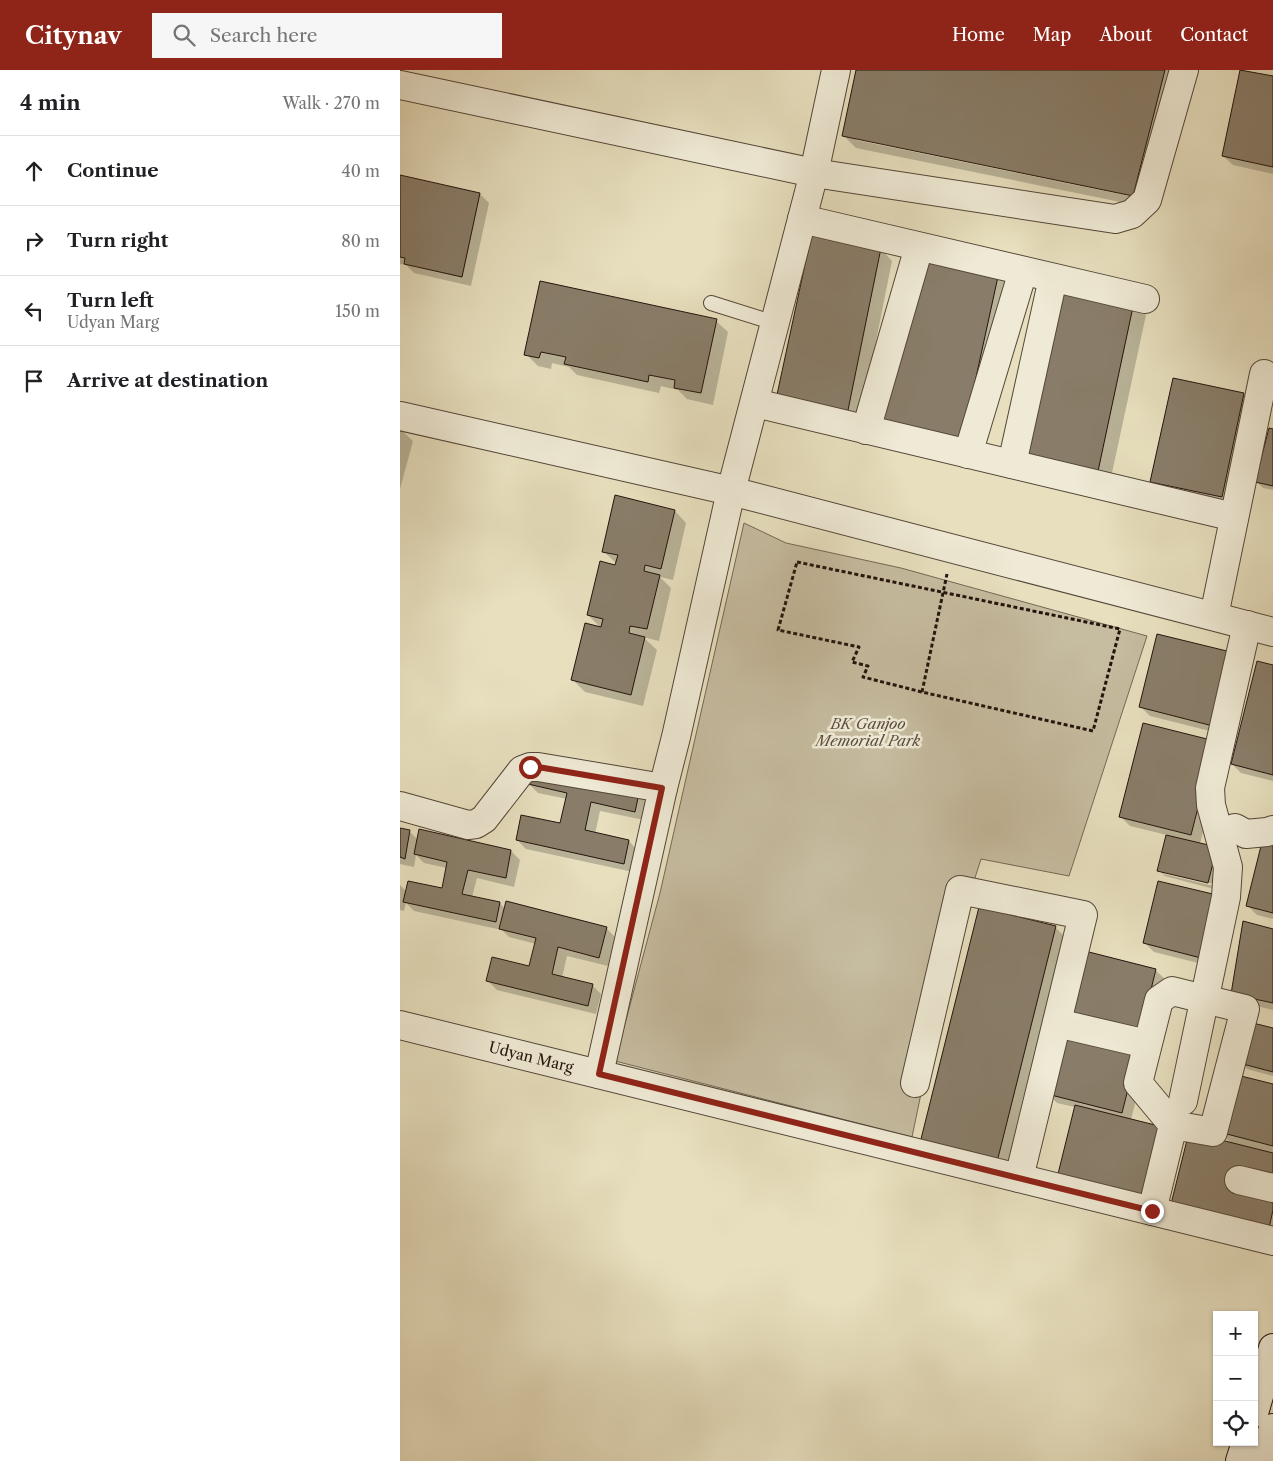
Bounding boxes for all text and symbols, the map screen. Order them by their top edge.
search box [152,13,502,58]
text: Citynav [25,21,122,50]
icon: search [170,21,198,49]
text: Search here [210,24,317,47]
text: Home [952,24,1005,46]
text: Map [1033,24,1071,46]
text: About [1099,24,1152,46]
text: Contact [1180,24,1248,46]
text: 4 min [20,90,81,115]
text: Walk · 270 m [282,93,380,113]
icon: ahead [20,157,48,185]
text: Continue [67,159,159,182]
text: 40 m [341,161,380,181]
icon: right [20,227,48,255]
text: Turn right [67,229,168,252]
text: 80 m [341,231,380,251]
text: Turn left [67,289,154,312]
icon: left [20,297,48,325]
text: 150 m [335,301,380,321]
text: Udyan Marg [67,312,159,332]
icon: arrive [20,367,48,395]
text: Arrive at destination [67,369,268,392]
park label: BK Ganjoo Memorial Park [814,714,920,750]
route start [519,756,542,779]
street label: Udyan Marg [487,1037,576,1077]
route end [1141,1200,1164,1223]
map controls [1213,1311,1258,1446]
button: + [1213,1311,1258,1356]
button: − [1213,1356,1258,1401]
button: locate [1213,1401,1258,1446]

